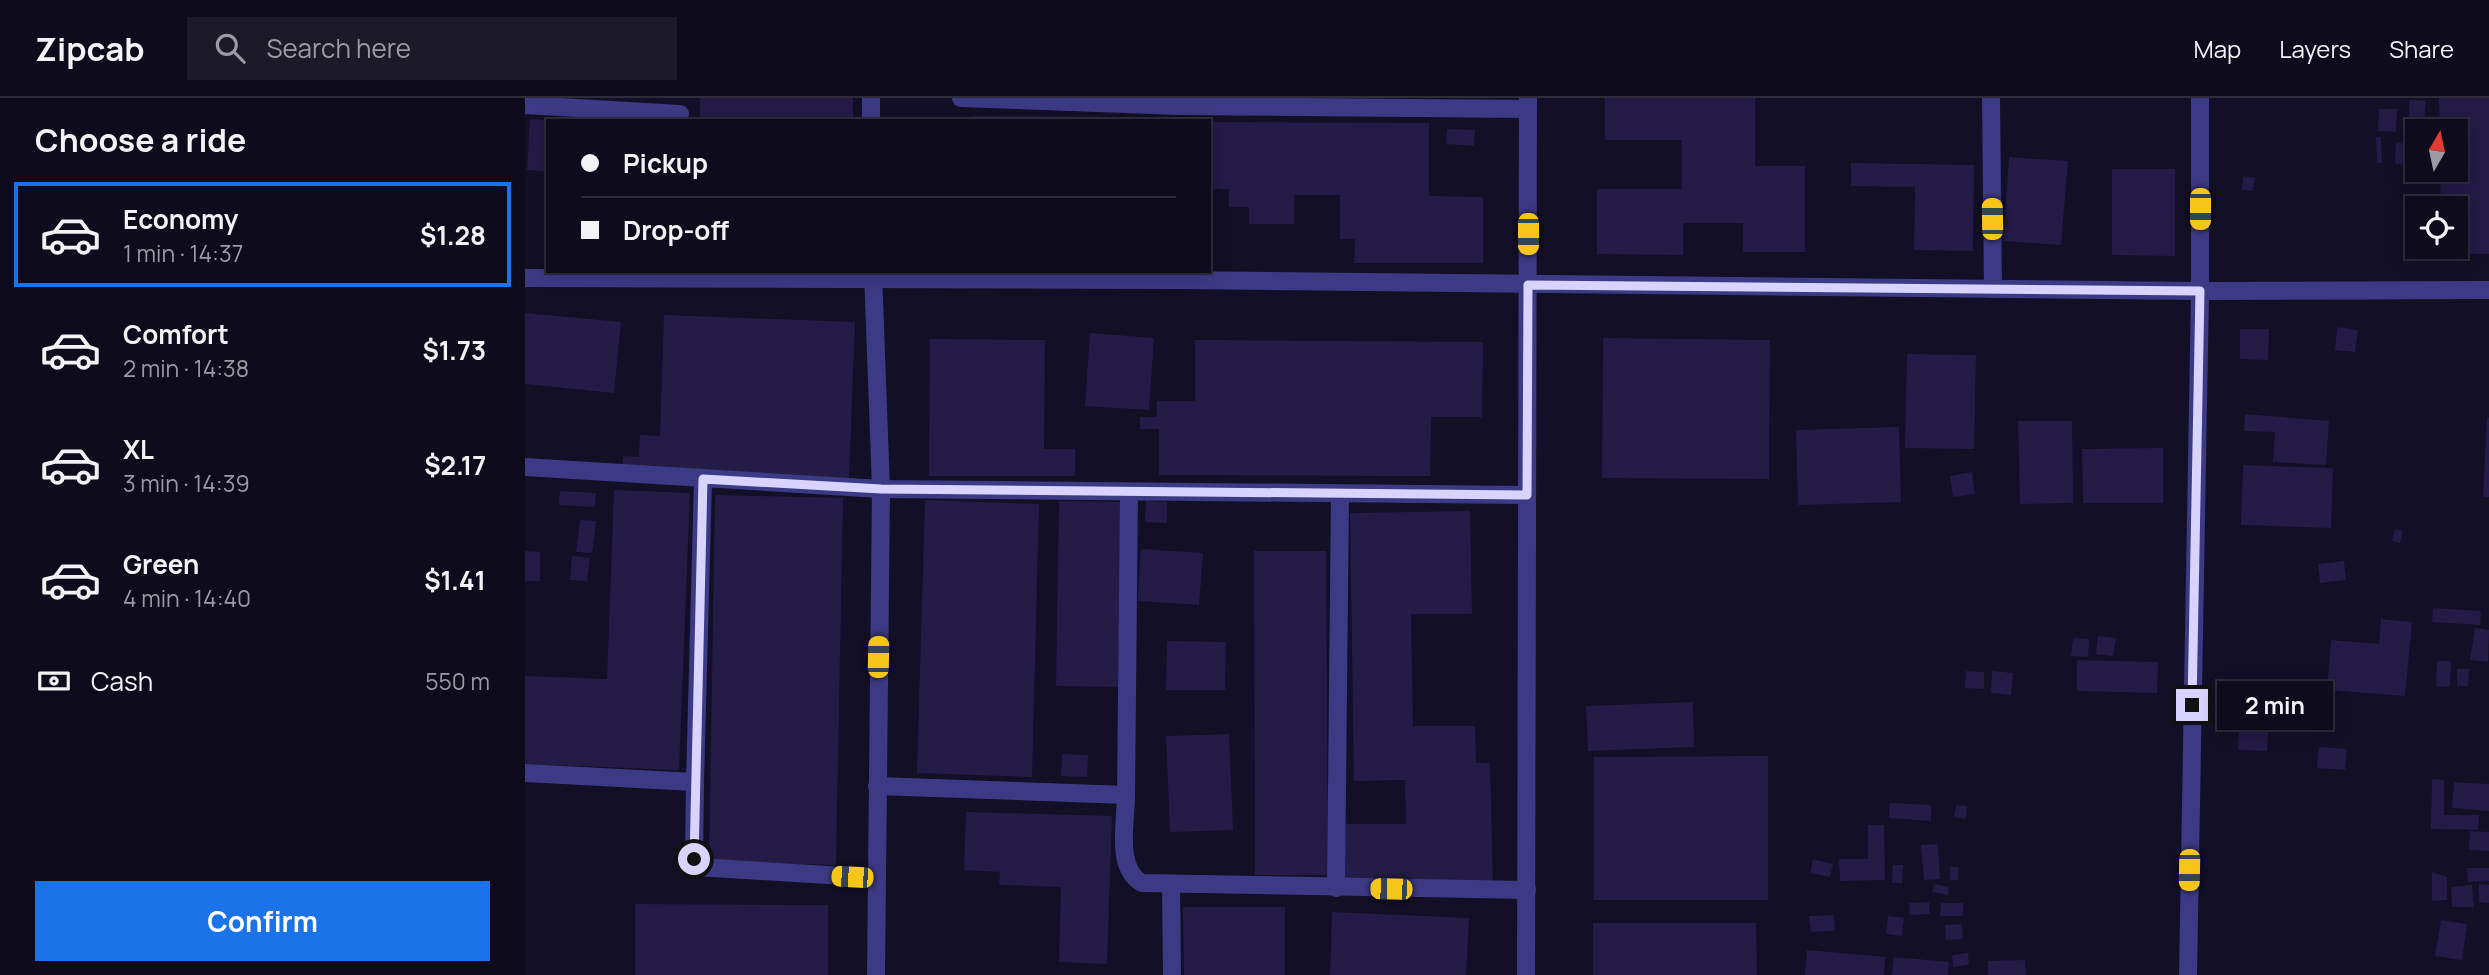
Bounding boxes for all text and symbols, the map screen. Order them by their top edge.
search box [187,17,677,80]
text: Zipcab [35,26,145,71]
icon: search [211,29,249,67]
text: Search here [267,30,411,66]
text: Map [2194,32,2241,65]
text: Layers [2279,32,2351,65]
text: Share [2389,32,2454,65]
text: Choose a ride [35,118,246,162]
north arrow [2405,119,2467,182]
map controls [2405,119,2468,259]
text: Pickup [623,145,708,181]
car [2190,188,2211,230]
button: locate [2405,196,2468,259]
car [1982,198,2003,240]
text: Economy [123,201,238,237]
icon: car [39,203,102,266]
text: Drop-off [623,212,729,248]
car [1518,213,1539,255]
text: $1.28 [420,217,486,253]
text: 1 min · 14:37 [123,237,243,269]
text: Comfort [123,316,229,352]
icon: car [39,318,102,381]
text: $1.73 [422,332,486,368]
text: 2 min · 14:38 [123,352,249,384]
text: XL [123,431,154,467]
icon: car [39,433,102,496]
text: $2.17 [424,447,486,483]
text: 3 min · 14:39 [123,467,250,499]
text: Green [123,546,199,582]
icon: car [39,548,102,611]
text: $1.41 [424,562,486,598]
text: 4 min · 14:40 [123,582,251,614]
car [868,636,889,678]
icon: cash [35,662,73,700]
text: Cash [91,663,153,699]
text: 550 m [425,665,490,697]
callout: 2 min [2217,680,2332,730]
route end [2176,689,2208,721]
text: 2 min [2245,689,2305,721]
route start [678,843,710,875]
car [2179,849,2200,891]
car [831,865,874,889]
car [1370,878,1413,900]
button: Confirm [35,881,490,961]

